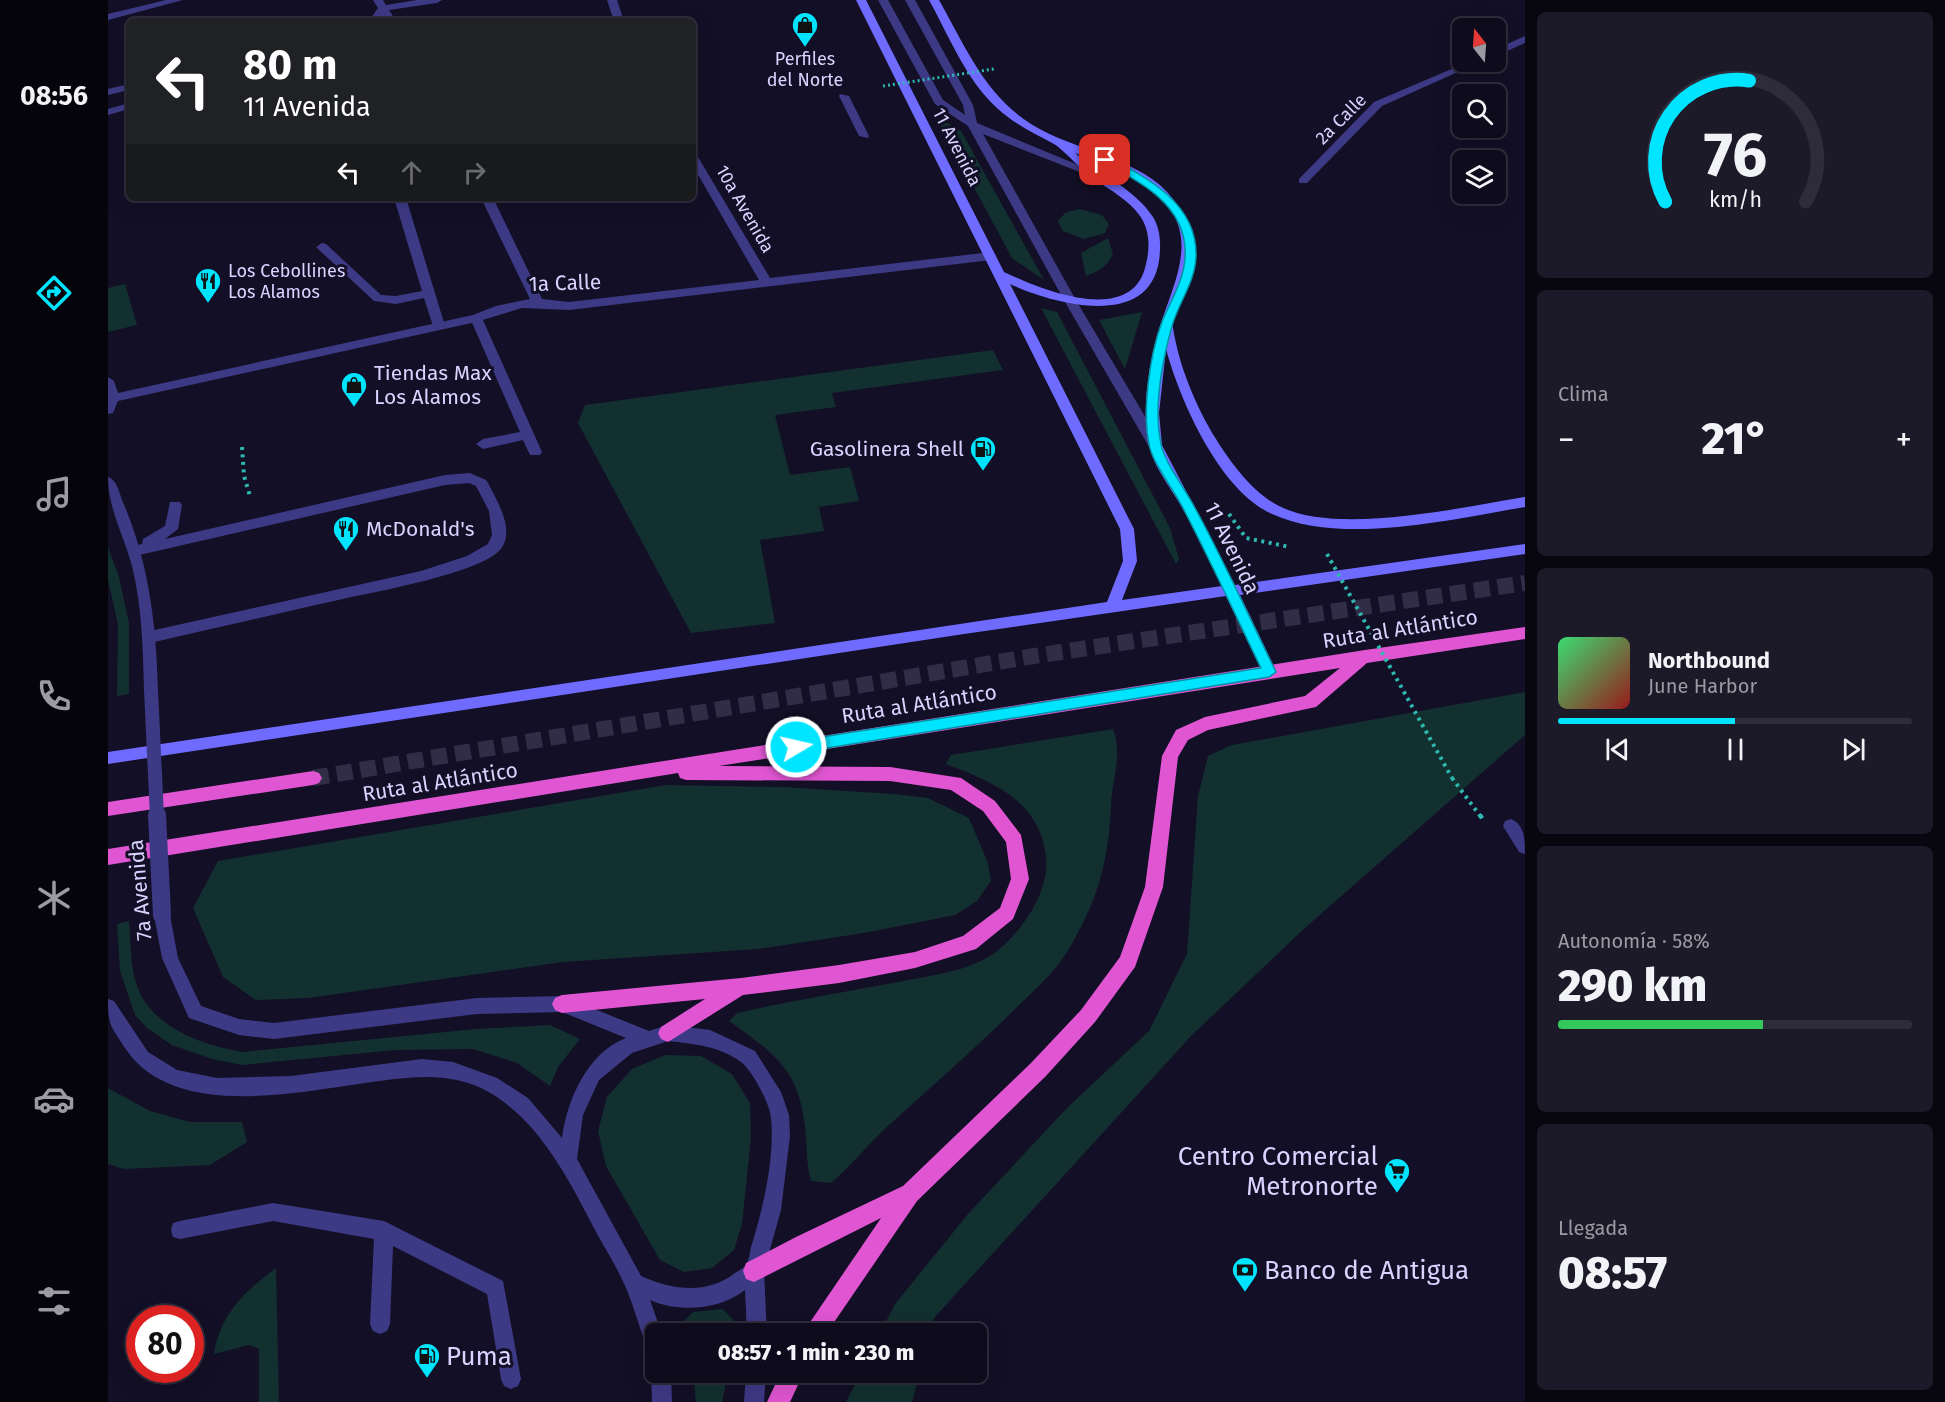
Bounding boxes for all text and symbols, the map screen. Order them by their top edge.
shop icon: Perfiles del Norte [790,10,820,48]
north arrow [1452,18,1506,72]
map controls [1452,18,1506,204]
text: 80 m [243,40,337,90]
icon: left [144,42,222,120]
place label: Perfiles del Norte [767,48,843,91]
text: 08:56 [20,80,88,112]
button: search [1452,84,1506,138]
street label: 2a Calle [1311,89,1371,149]
text: 11 Avenida [243,91,371,123]
street label: 11 Avenida [928,104,986,190]
text: 76 [1703,118,1767,193]
pin [1079,134,1130,185]
icon: arrive [1088,143,1121,176]
button: layers [1452,150,1506,204]
icon: left [332,156,365,189]
icon: ahead [395,156,428,189]
icon: right [458,156,491,189]
street label: 10a Avenida [711,161,779,257]
text: km/h [1708,187,1762,213]
place label: Los Cebollines Los Alamos [228,260,345,303]
restaurant icon: Los Cebollines Los Alamos [193,266,223,304]
street label: 1a Calle [528,269,602,297]
icon: directions [33,272,75,314]
place label: Tiendas Max Los Alamos [374,360,492,410]
shop icon: Tiendas Max Los Alamos [339,370,369,408]
text: Clima [1558,382,1609,406]
text: 21° [1701,412,1769,466]
text: − [1558,420,1575,460]
text: + [1896,420,1912,460]
fuel station icon: Gasolinera Shell [968,434,998,472]
place label: Gasolinera Shell [810,436,964,462]
icon: music [33,473,75,515]
street label: 11 Avenida [1199,498,1265,598]
restaurant icon: McDonald's [331,514,361,552]
place label: McDonald's [366,516,475,542]
street label: Ruta al Atlántico [1321,604,1479,654]
text: Northbound [1648,647,1770,674]
text: June Harbor [1648,674,1757,698]
icon: phone [33,675,75,717]
street label: Ruta al Atlántico [840,679,998,729]
position arrow [764,715,828,779]
icon: previous [1601,733,1634,766]
icon: pause [1719,733,1752,766]
icon: next [1837,733,1870,766]
street label: Ruta al Atlántico [361,757,519,807]
street label: 7a Avenida [123,838,157,942]
icon: climate [33,877,75,919]
text: Autonomía · 58% [1558,929,1710,953]
text: 290 km [1558,959,1707,1013]
icon: car [33,1078,75,1120]
place label: Centro Comercial Metronorte [1178,1141,1378,1202]
supermarket icon: Centro Comercial Metronorte [1382,1156,1412,1194]
text: Llegada [1558,1216,1628,1240]
text: 08:57 [1558,1246,1667,1300]
bank icon: Banco de Antigua [1230,1255,1260,1293]
place label: Banco de Antigua [1264,1255,1469,1286]
icon: filters [33,1280,75,1322]
speed limit sign: 80 [126,1305,204,1383]
text: 08:57 · 1 min · 230 m [718,1339,914,1366]
fuel station icon: Puma [412,1341,442,1379]
place label: Puma [446,1341,512,1372]

